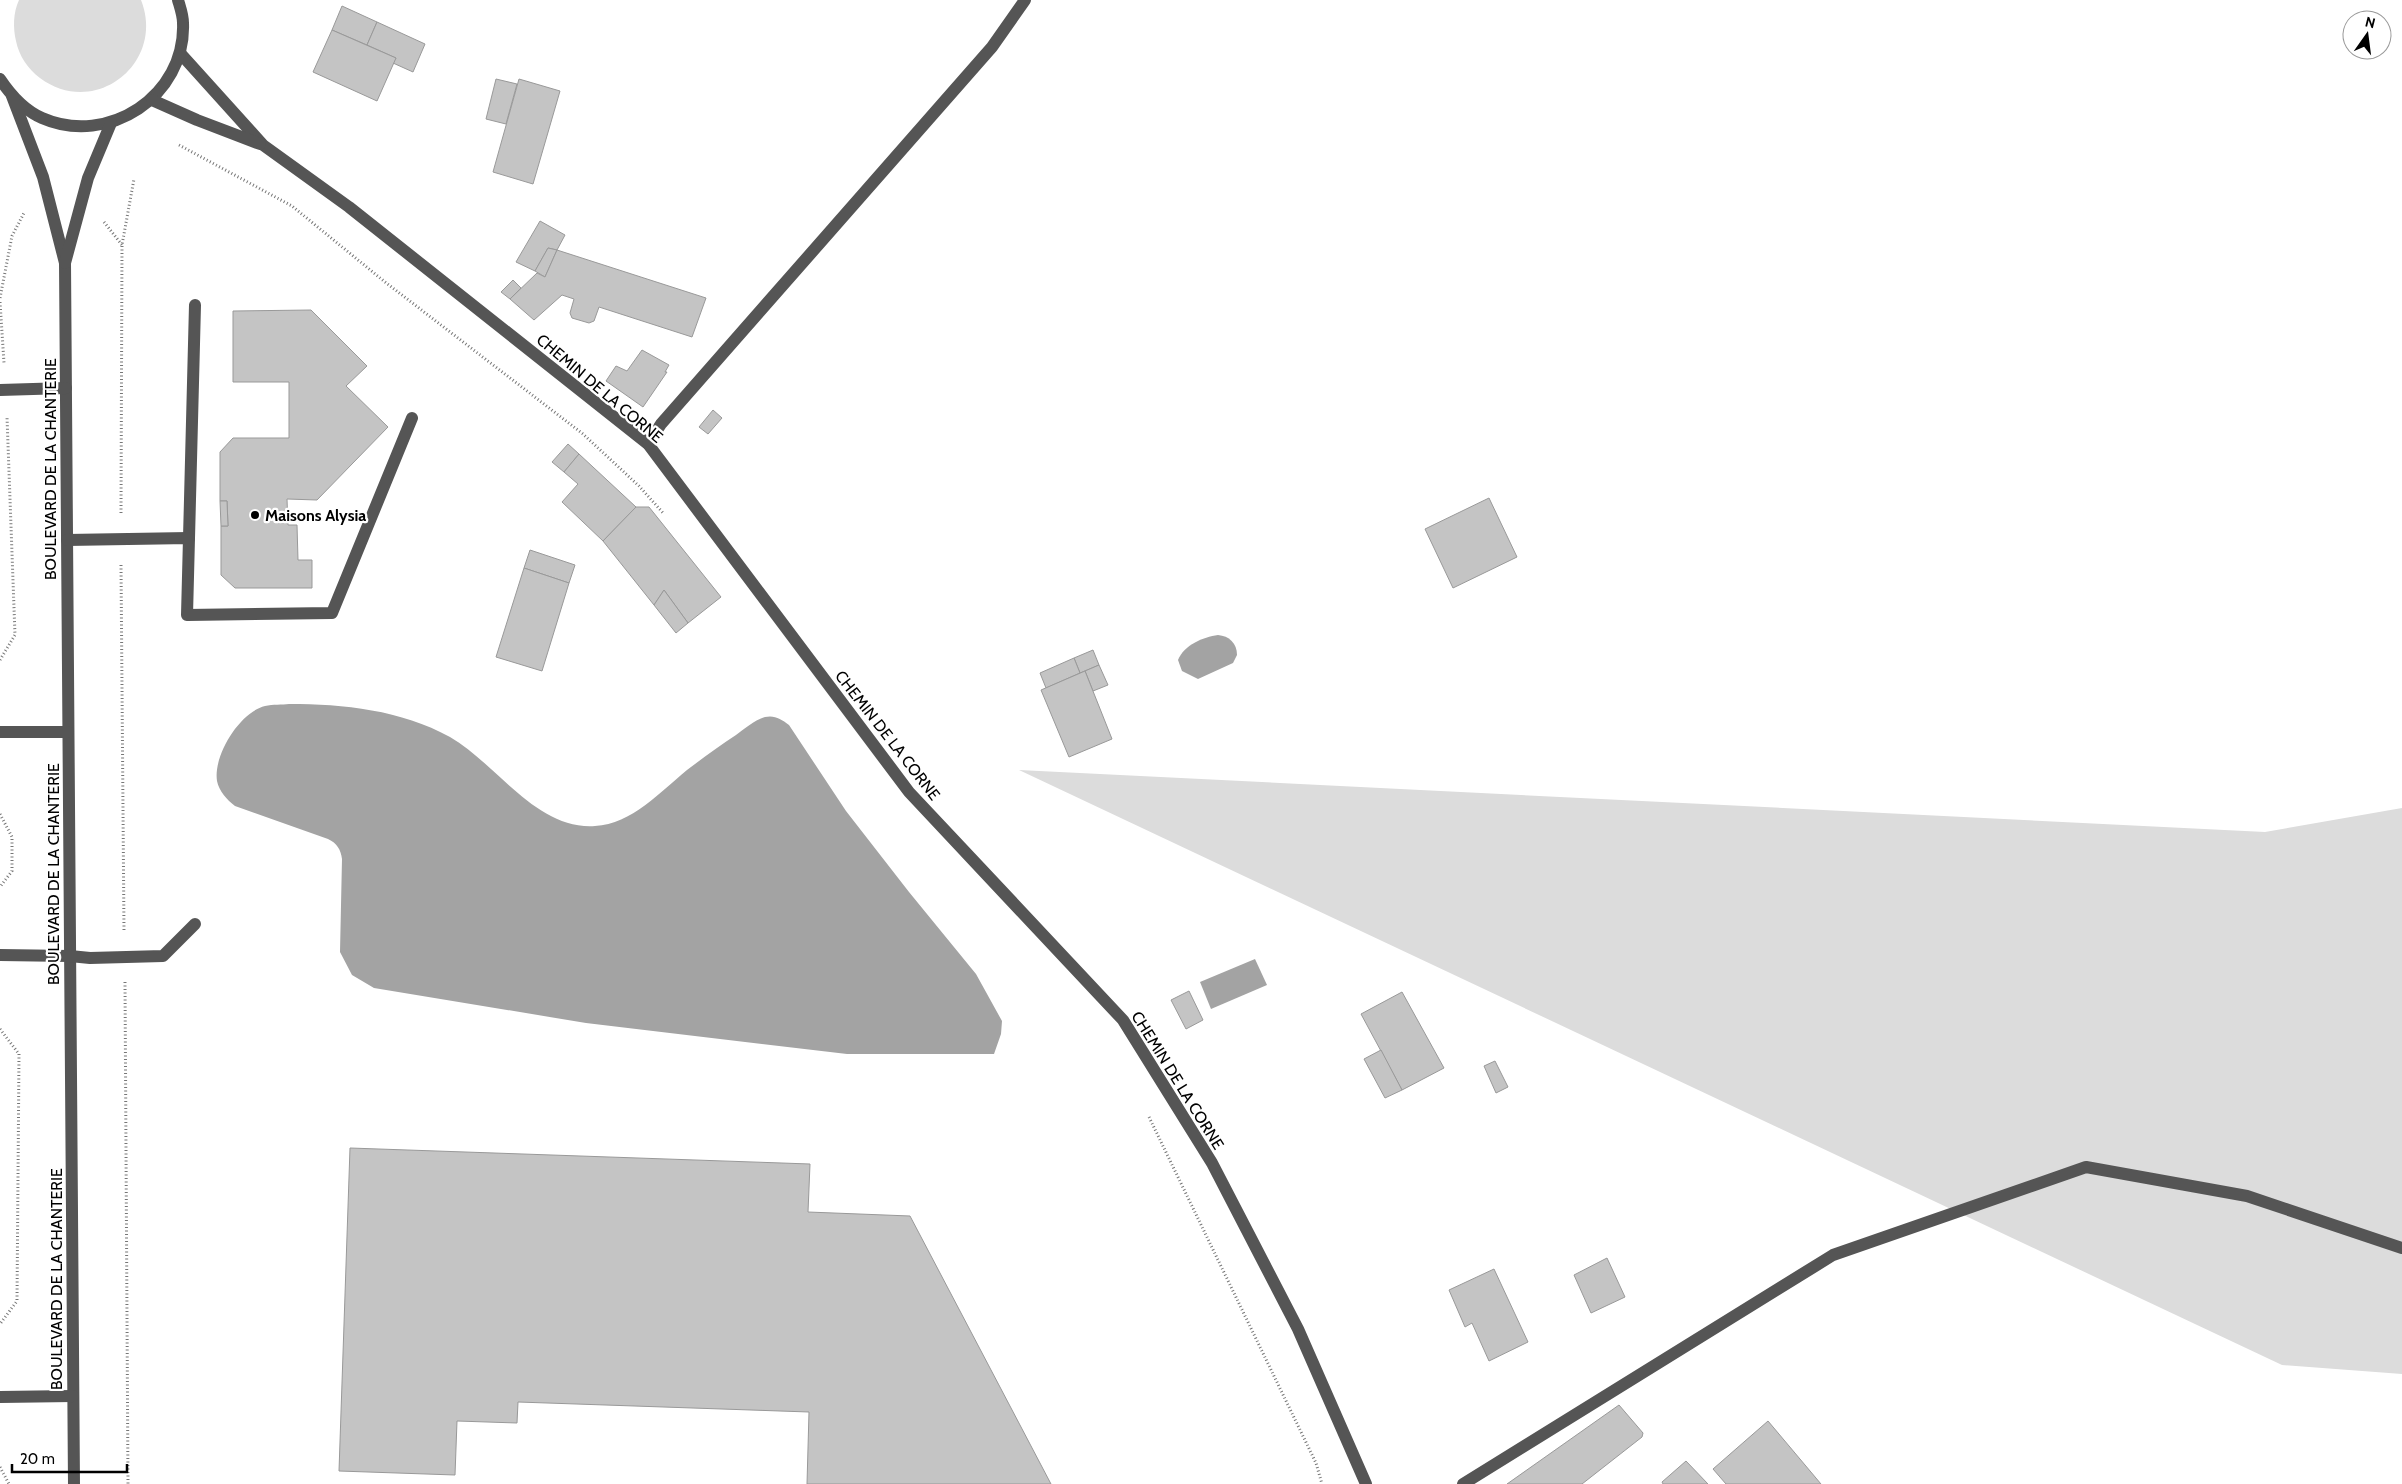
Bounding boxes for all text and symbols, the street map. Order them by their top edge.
north arrow [2342,10,2392,60]
text: N [2363,12,2377,32]
street label: CHEMIN DE LA CORNE [533,330,667,447]
street label: BOULEVARD DE LA CHANTERIE [41,358,60,580]
place label: Maisons Alysia [265,506,366,525]
marker: Maisons Alysia [249,509,261,521]
street label: CHEMIN DE LA CORNE [831,667,944,804]
street label: BOULEVARD DE LA CHANTERIE [44,763,63,985]
street label: CHEMIN DE LA CORNE [1127,1008,1228,1153]
street label: BOULEVARD DE LA CHANTERIE [47,1168,66,1390]
scale bar [12,1442,128,1474]
text: 20 m [20,1450,55,1468]

